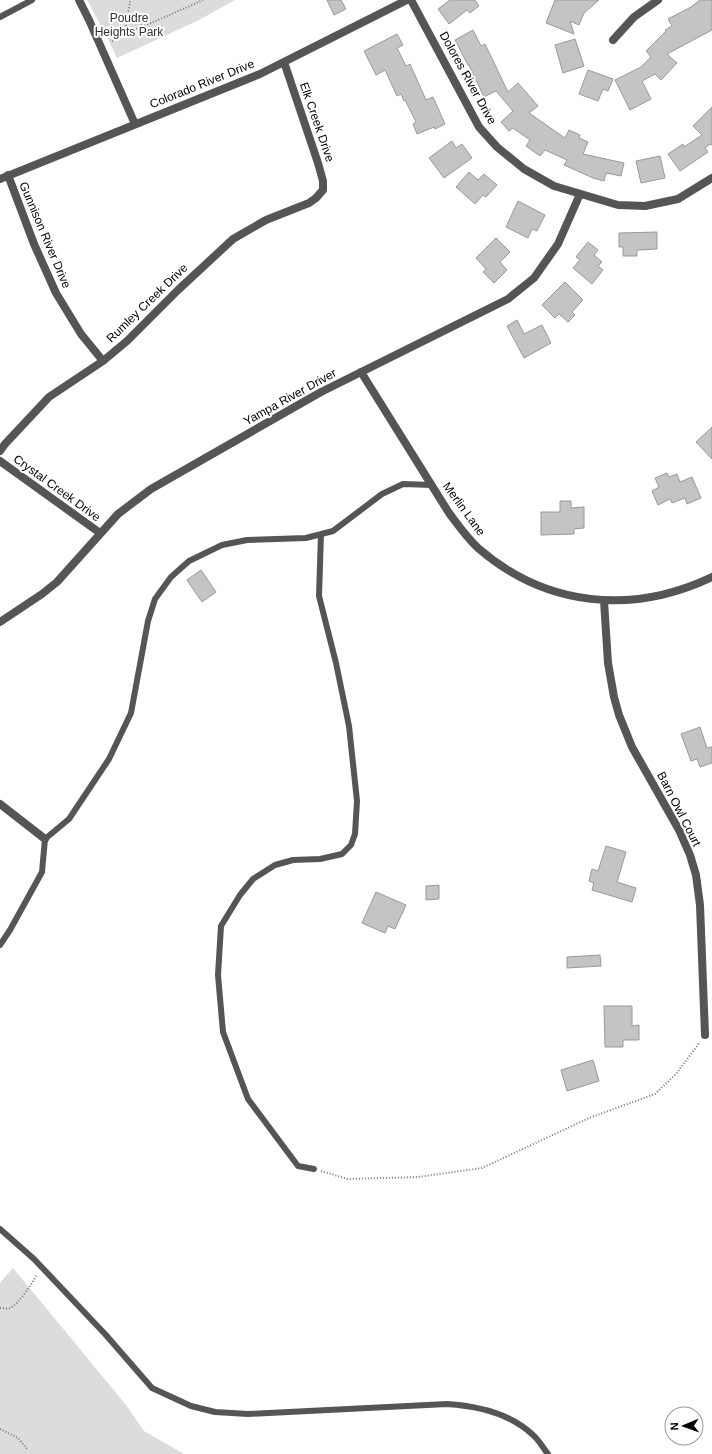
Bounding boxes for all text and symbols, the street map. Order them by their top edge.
park label: Poudre Heights Park [95,11,164,39]
street label: Dolores River Drive [437,29,499,127]
street label: Colorado River Drive [148,57,257,111]
street label: Elk Creek Drive [297,80,337,164]
street label: Gunnison River Drive [16,180,74,291]
street label: Rumley Creek Drive [104,260,191,345]
street label: Yampa River Driver [241,366,339,428]
street label: Crystal Creek Drive [11,452,103,524]
street label: Merlin Lane [440,480,488,539]
street label: Barn Owl Court [654,769,704,849]
north arrow [664,1406,704,1446]
text: N [668,1422,680,1431]

